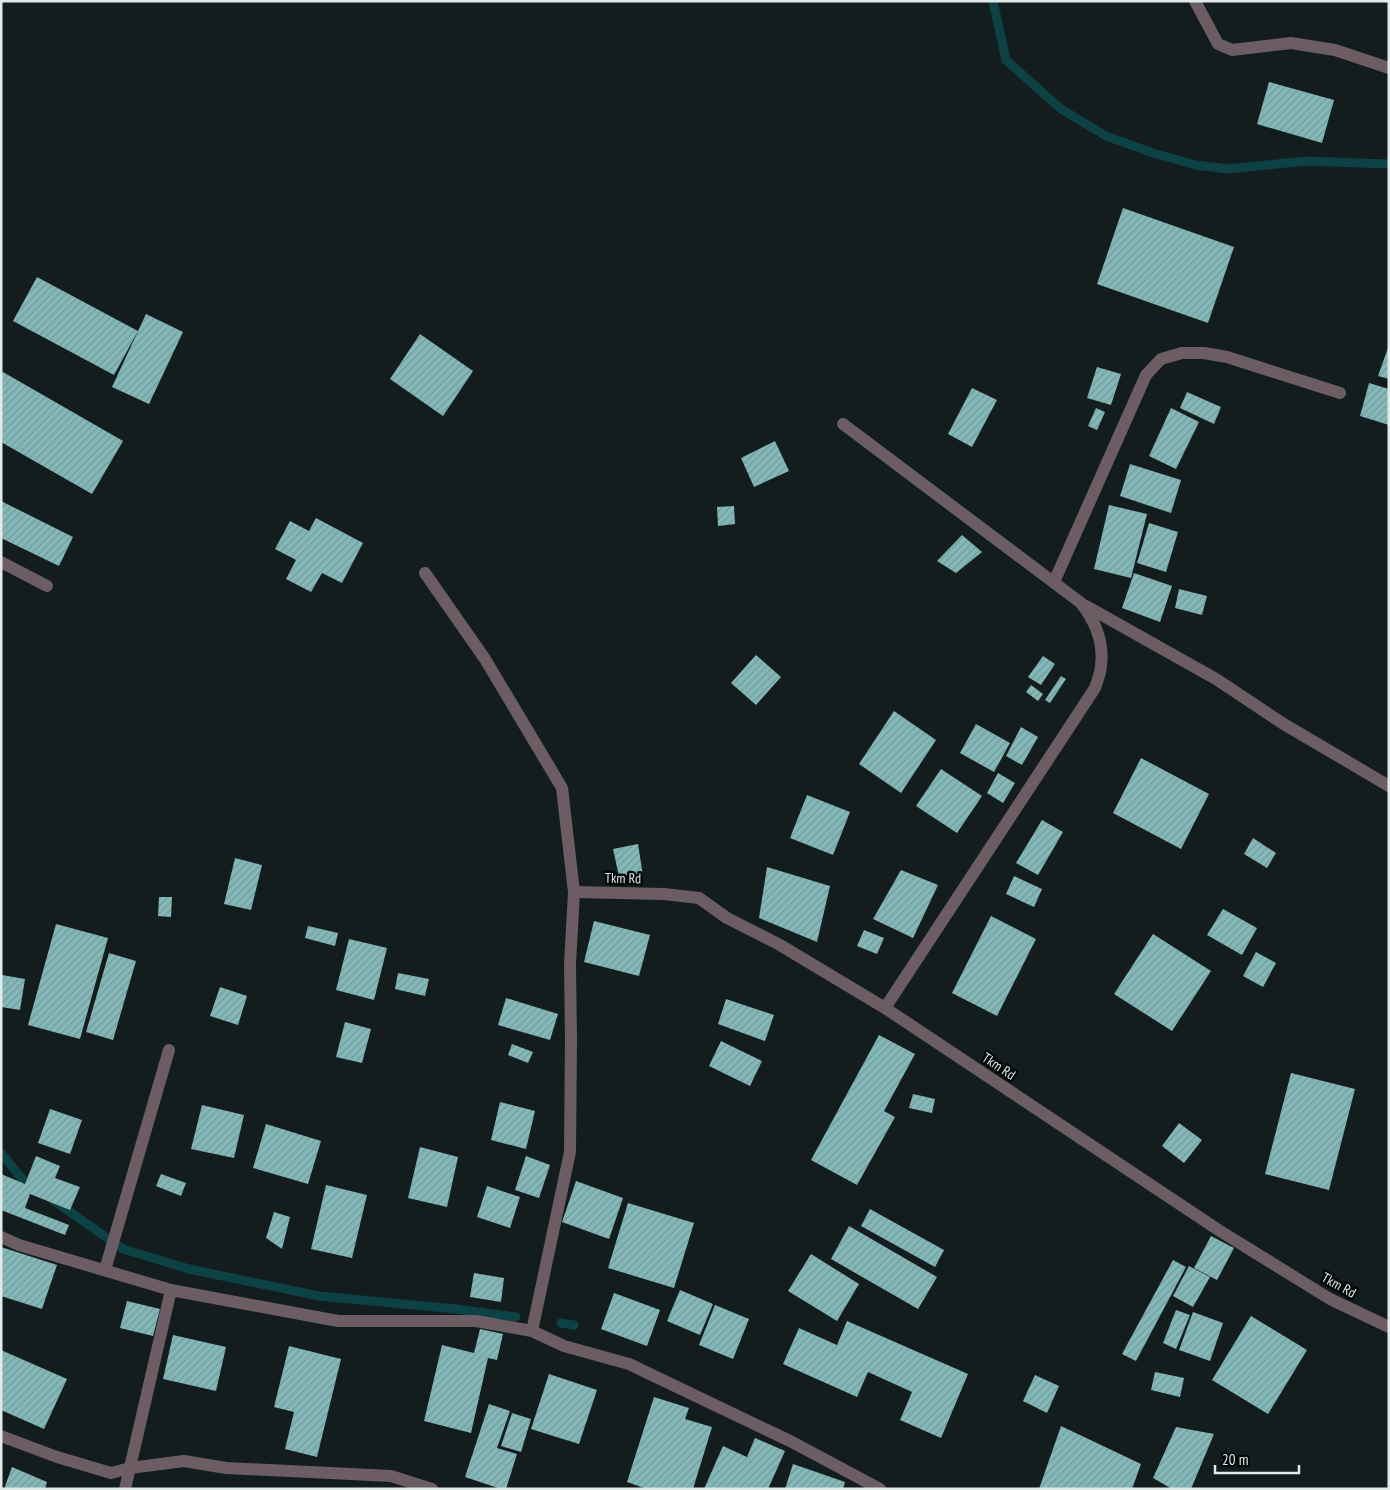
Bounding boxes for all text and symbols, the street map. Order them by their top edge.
street label: Tkm Rd [605,869,641,887]
street label: Tkm Rd [979,1048,1019,1084]
street label: Tkm Rd [1319,1268,1359,1302]
scale bar [1215,1442,1299,1474]
text: 20 m [1222,1450,1248,1469]

